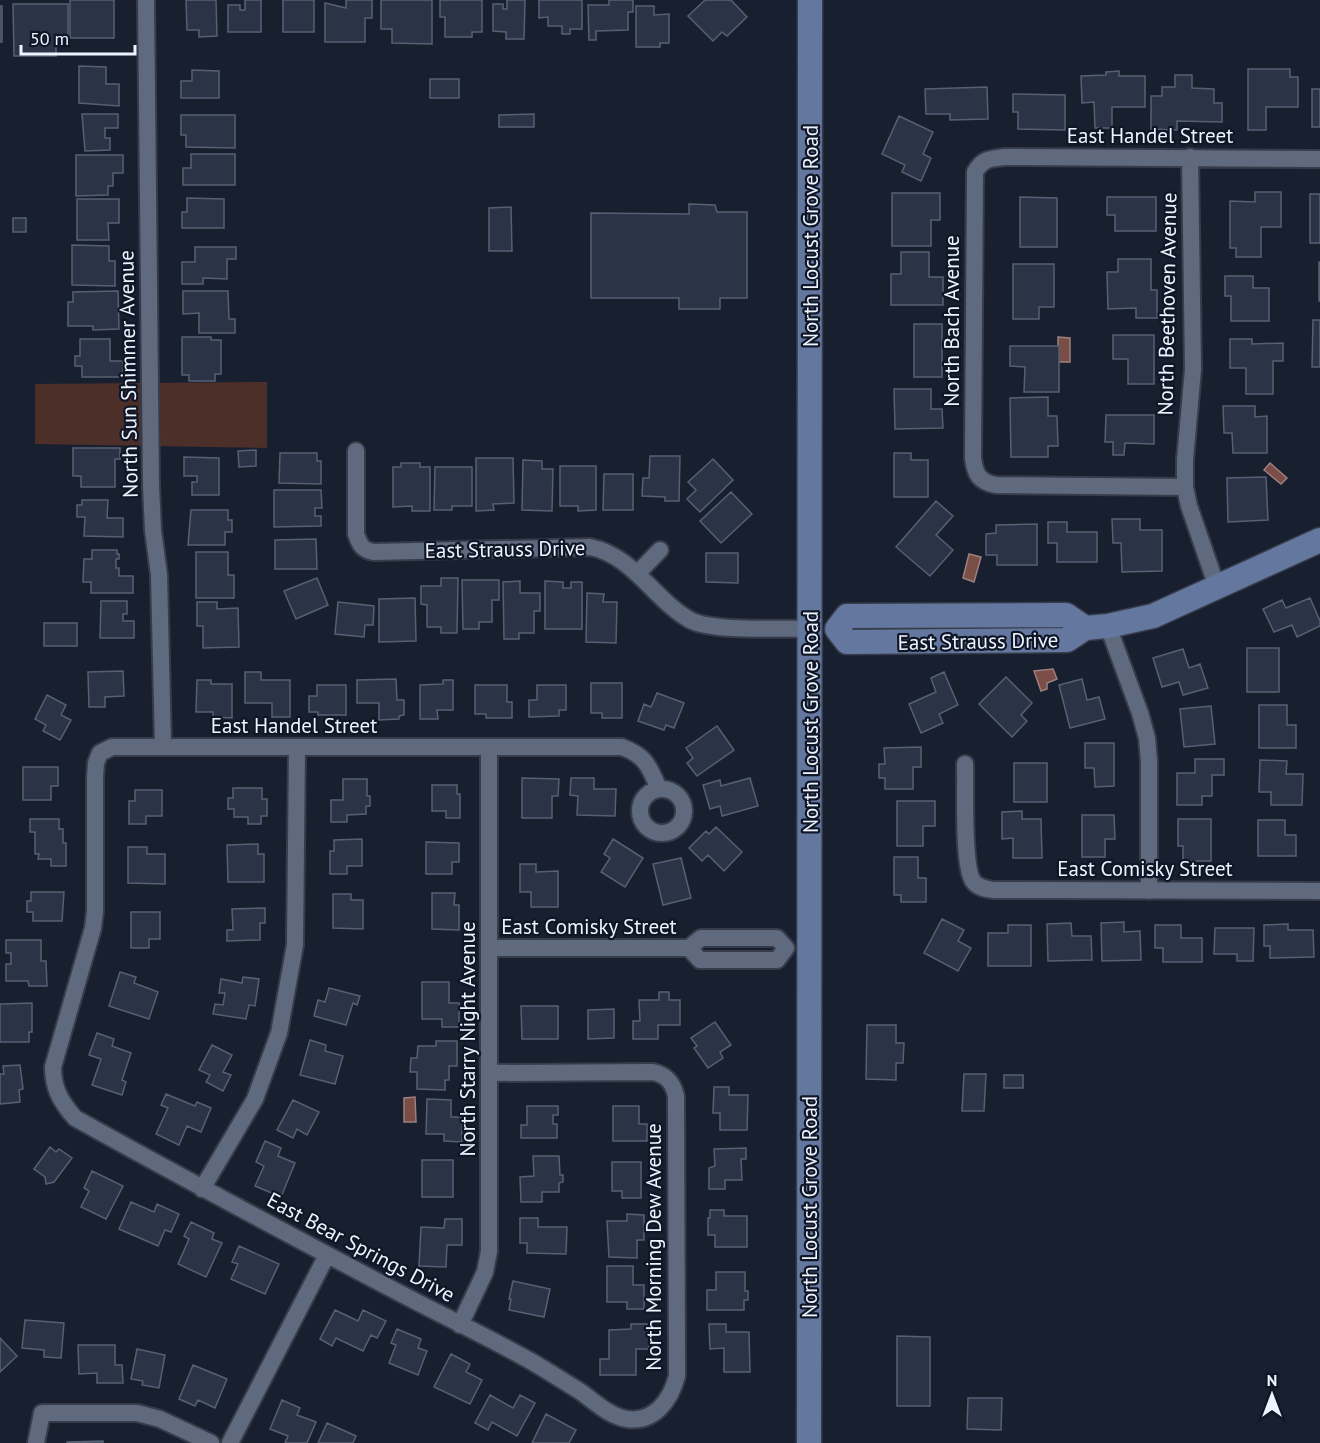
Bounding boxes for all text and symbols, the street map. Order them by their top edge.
scale bar [21,18,135,56]
text: 50 m [30,27,69,50]
street label: East Handel Street [1067,122,1233,149]
street label: North Locust Grove Road [797,125,824,347]
street label: North Beethoven Avenue [1152,192,1182,416]
street label: North Bach Avenue [938,235,965,407]
street label: North Sun Shimmer Avenue [112,250,144,498]
street label: East Strauss Drive [424,534,586,564]
street label: North Locust Grove Road [797,611,824,833]
street label: East Strauss Drive [897,626,1059,656]
street label: East Handel Street [211,712,377,739]
street label: East Comisky Street [1057,855,1233,882]
street label: East Comisky Street [501,913,677,940]
street label: North Starry Night Avenue [454,921,481,1157]
street label: North Locust Grove Road [796,1096,823,1318]
street label: North Morning Dew Avenue [640,1123,667,1371]
street label: East Bear Springs Drive [262,1186,460,1308]
north arrow [1242,1365,1302,1425]
text: N [1267,1370,1277,1390]

